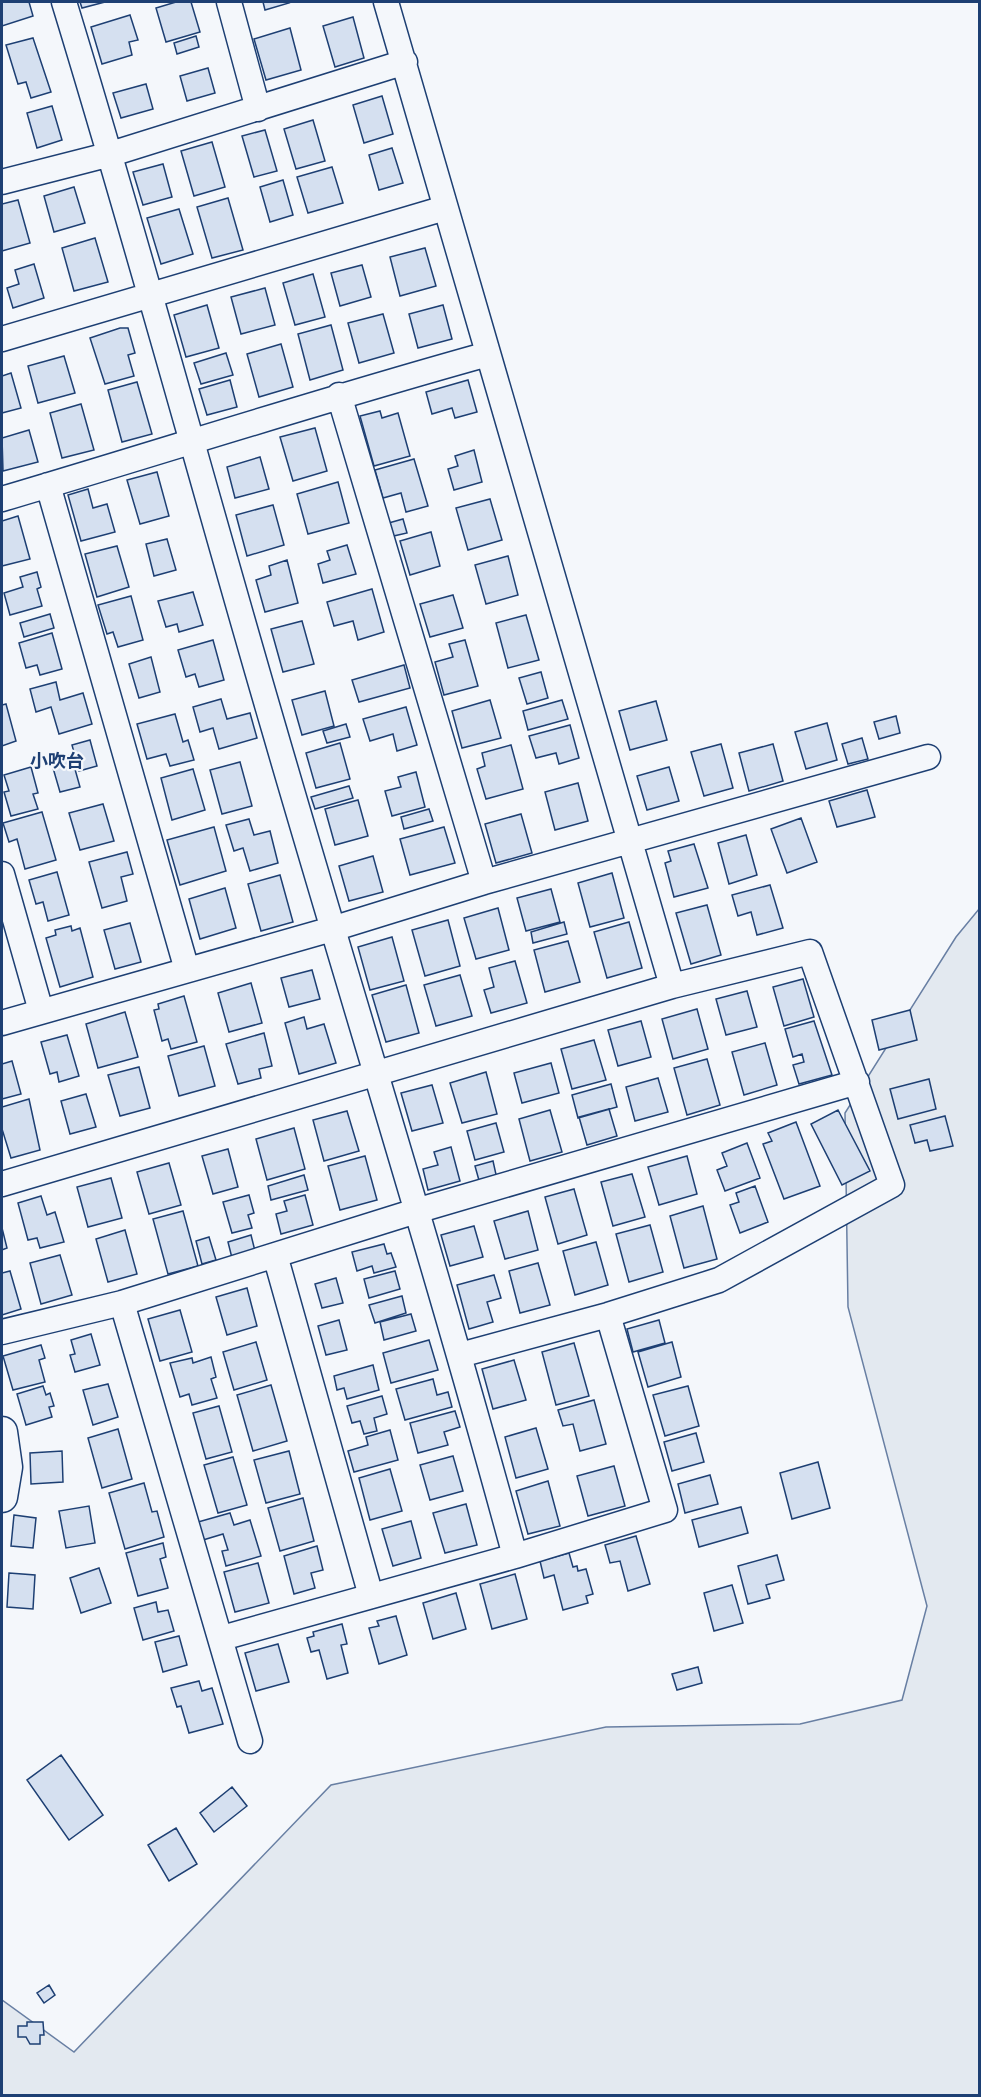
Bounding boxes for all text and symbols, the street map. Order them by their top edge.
district label: 小吹台 [30,748,84,772]

